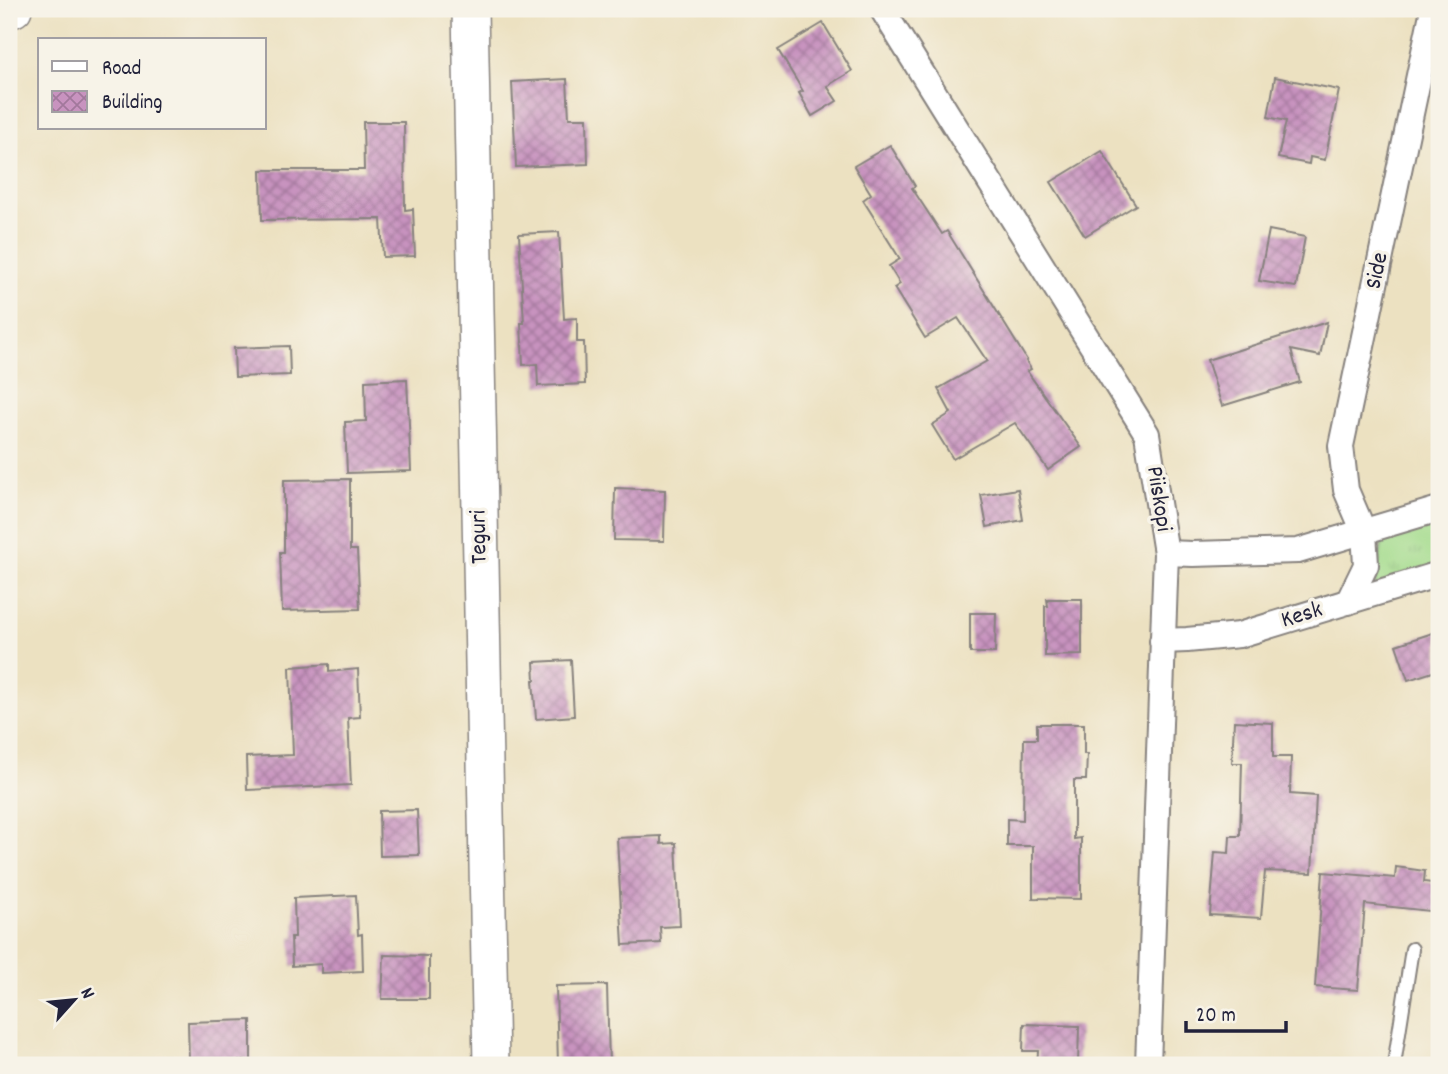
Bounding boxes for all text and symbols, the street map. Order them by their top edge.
legend [38,38,266,130]
text: Road [102,55,141,85]
text: Building [102,89,162,119]
street label: Side [1358,249,1398,293]
street label: Piiskopi [1136,464,1180,534]
street label: Teguri [463,510,497,564]
street label: Kesk [1277,594,1327,638]
north arrow [38,965,108,1036]
text: N [72,984,100,1004]
scale bar [1186,990,1285,1034]
text: 20 m [1196,1002,1236,1032]

